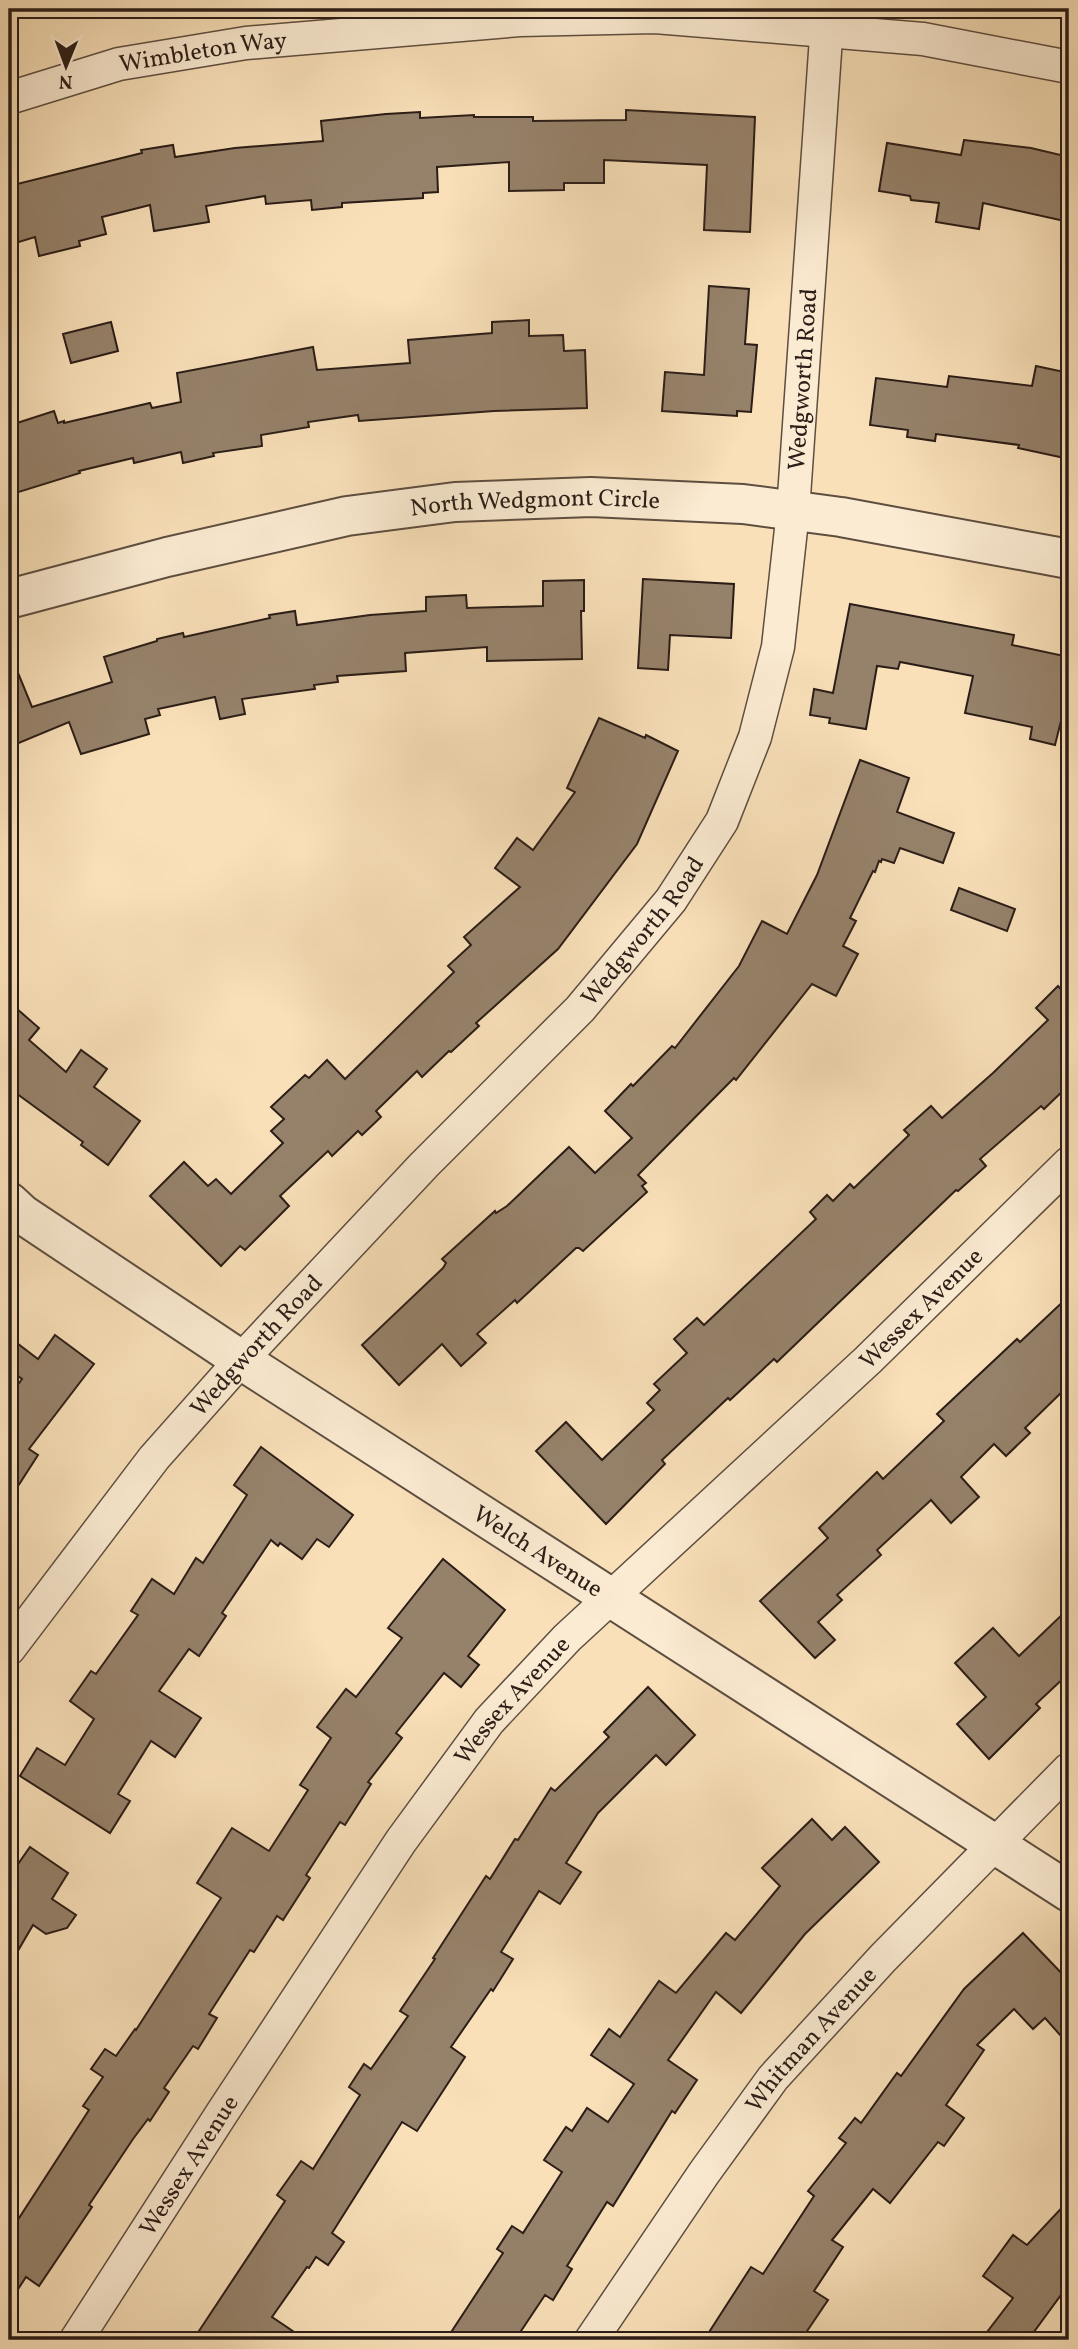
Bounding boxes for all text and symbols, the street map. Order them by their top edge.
street label: Wimbleton Way [117,25,288,83]
north arrow [32,32,102,102]
text: N [58,68,73,94]
street label: Wedgworth Road [781,287,827,471]
street label: North Wedgmont Circle [408,482,661,527]
street label: Wedgworth Road [574,850,714,1014]
street label: Wessex Avenue [853,1241,992,1378]
street label: Wedgworth Road [183,1268,332,1425]
street label: Welch Avenue [465,1498,609,1607]
street label: Wessex Avenue [447,1630,579,1773]
street label: Whitman Avenue [738,1960,886,2120]
street label: Wessex Avenue [132,2089,248,2243]

